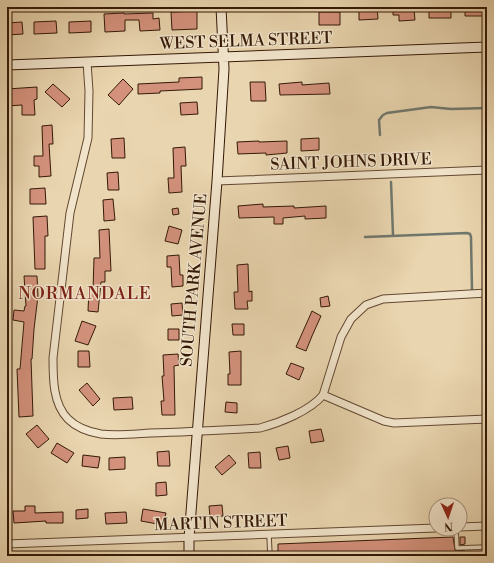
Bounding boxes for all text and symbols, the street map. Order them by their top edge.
street label: WEST SELMA STREET [158,28,333,54]
street label: SAINT JOHNS DRIVE [270,149,432,175]
street label: SOUTH PARK AVENUE [176,193,212,367]
district label: NORMANDALE [18,283,152,305]
north arrow [428,497,468,537]
street label: MARTIN STREET [154,511,288,535]
text: N [443,519,453,533]

